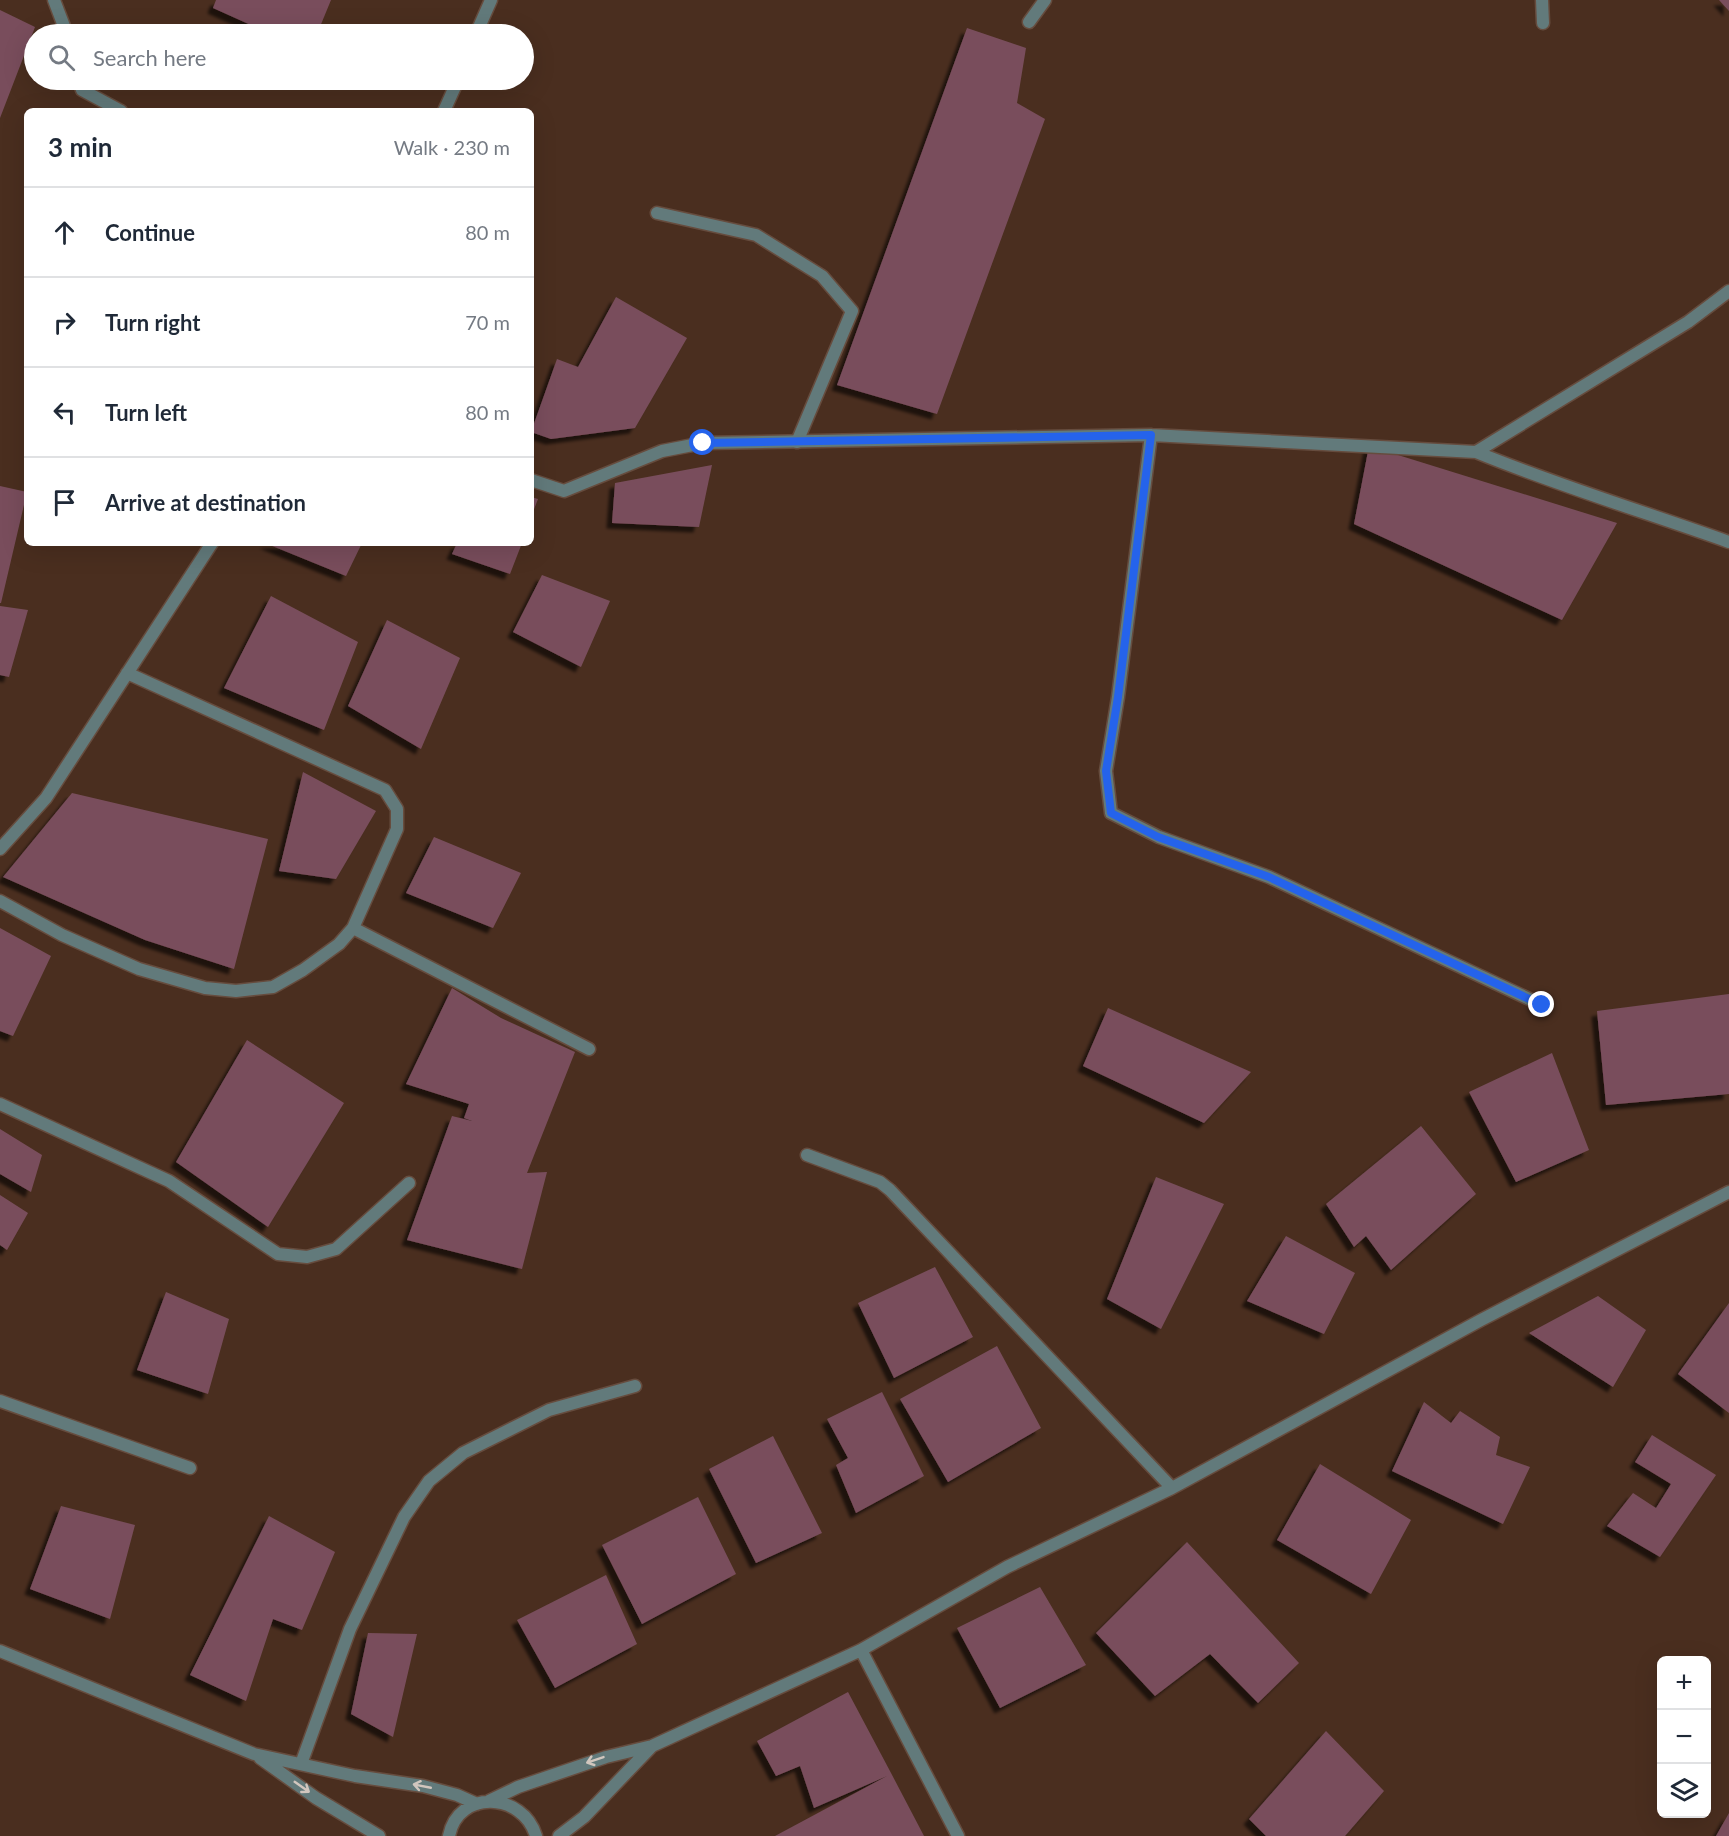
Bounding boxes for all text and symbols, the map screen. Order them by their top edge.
search box [24,24,534,90]
icon: search [45,41,78,74]
text: Search here [93,44,206,71]
text: 3 min [48,131,112,163]
text: Walk · 230 m [394,135,510,159]
icon: ahead [48,216,81,249]
text: Continue [105,219,195,246]
text: 80 m [465,220,510,244]
icon: right [48,306,81,339]
text: Turn right [105,309,200,336]
text: 70 m [465,310,510,334]
icon: left [48,396,81,429]
text: Turn left [105,399,187,426]
text: 80 m [465,400,510,424]
route start [689,429,715,455]
icon: arrive [48,486,81,519]
text: Arrive at destination [105,489,306,516]
route end [1528,991,1554,1017]
map controls [1657,1656,1711,1818]
button: + [1657,1656,1711,1710]
button: − [1657,1710,1711,1764]
one-way arrow [586,1756,605,1767]
button: layers [1657,1764,1711,1818]
one-way arrow [412,1780,432,1791]
one-way arrow [293,1781,309,1793]

